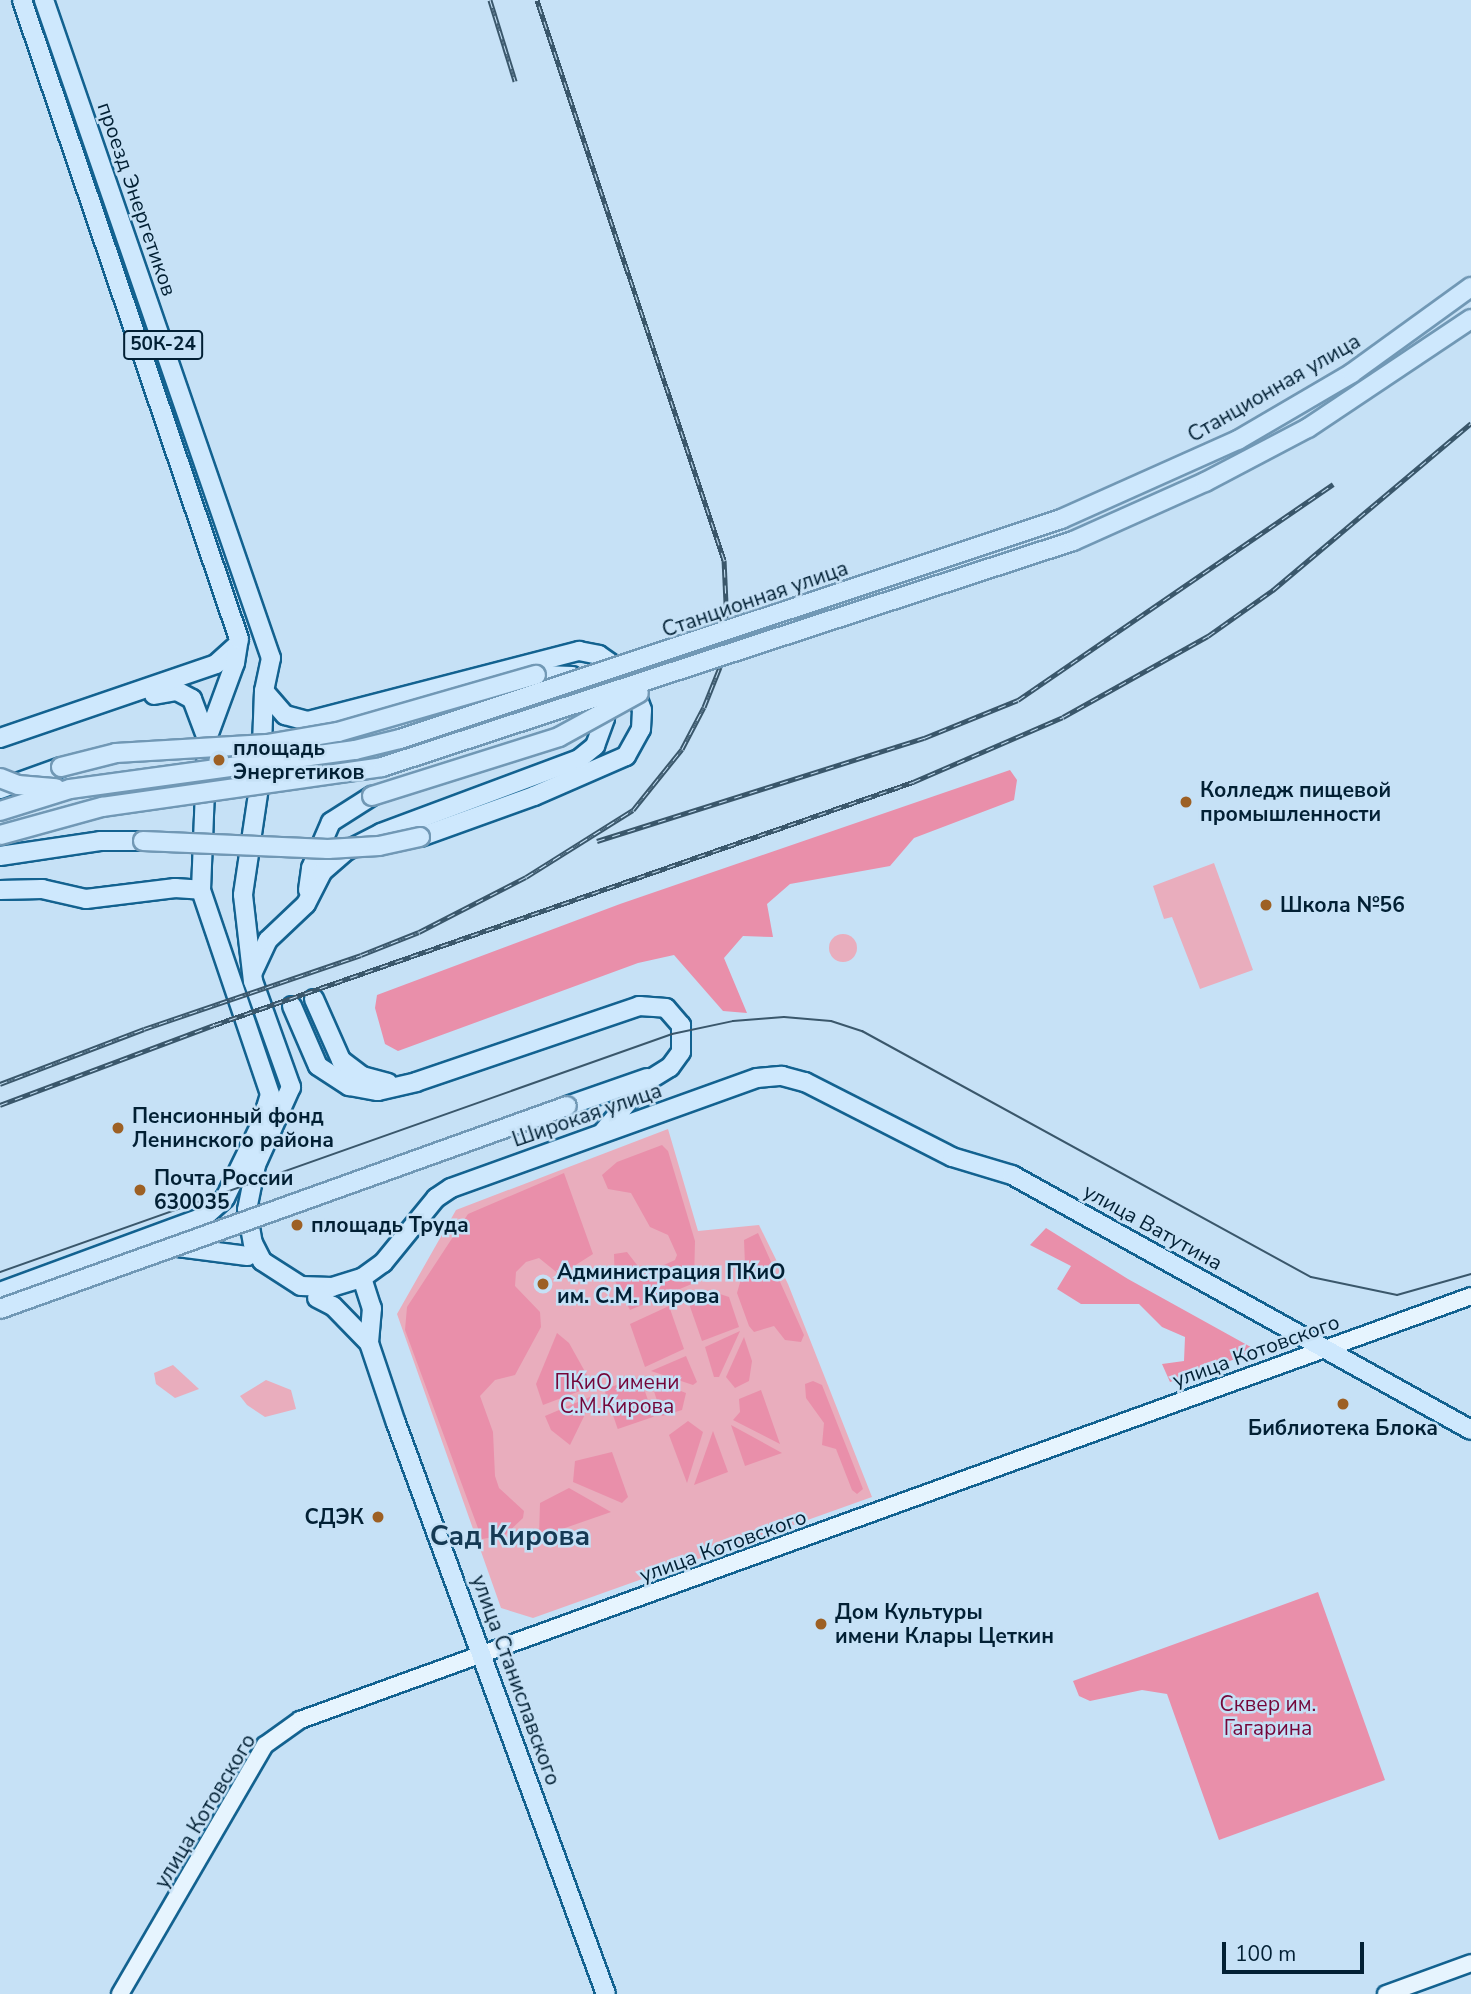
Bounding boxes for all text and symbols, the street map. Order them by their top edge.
street label: проезд Энергетиков [92,99,182,299]
street label: Станционная улица [1183,328,1365,448]
road number: 50К-24 [123,330,203,360]
street label: Станционная улица [659,555,851,643]
place label: площадь Энергетиков [233,735,365,785]
marker: площадь Энергетиков [211,752,227,768]
place label: Колледж пищевой промышленности [1200,777,1391,827]
marker: Колледж пищевой промышленности [1178,794,1194,810]
place label: Школа №56 [1280,892,1405,918]
marker: Школа №56 [1258,897,1274,913]
street label: Широкая улица [509,1078,665,1152]
place label: Пенсионный фонд Ленинского района [132,1103,334,1153]
marker: Пенсионный фонд Ленинского района [110,1120,126,1136]
place label: Почта России 630035 [154,1165,293,1215]
street label: улица Ватутина [1079,1178,1227,1276]
marker: Почта России 630035 [132,1182,148,1198]
place label: площадь Труда [311,1212,469,1238]
marker: площадь Труда [289,1217,305,1233]
place label: Администрация ПКиО им. С.М. Кирова [557,1259,786,1309]
marker: Администрация ПКиО им. С.М. Кирова [535,1276,551,1292]
street label: улица Котовского [1169,1309,1343,1393]
park label: ПКиО имени С.М.Кирова [554,1369,680,1419]
marker: Библиотека Блока [1335,1396,1351,1412]
place label: Библиотека Блока [1248,1415,1438,1441]
place label: СДЭК [305,1504,364,1530]
street label: улица Котовского [636,1504,810,1588]
marker: СДЭК [370,1509,386,1525]
district label: Сад Кирова [430,1519,590,1553]
street label: улица Станиславского [466,1571,566,1789]
place label: Дом Культуры имени Клары Цеткин [835,1599,1054,1649]
marker: Дом Культуры имени Клары Цеткин [813,1616,829,1632]
park label: Сквер им. Гагарина [1220,1691,1316,1741]
street label: улица Котовского [149,1729,261,1893]
scale bar [1226,1927,1368,1971]
text: 100 m [1235,1940,1296,1968]

